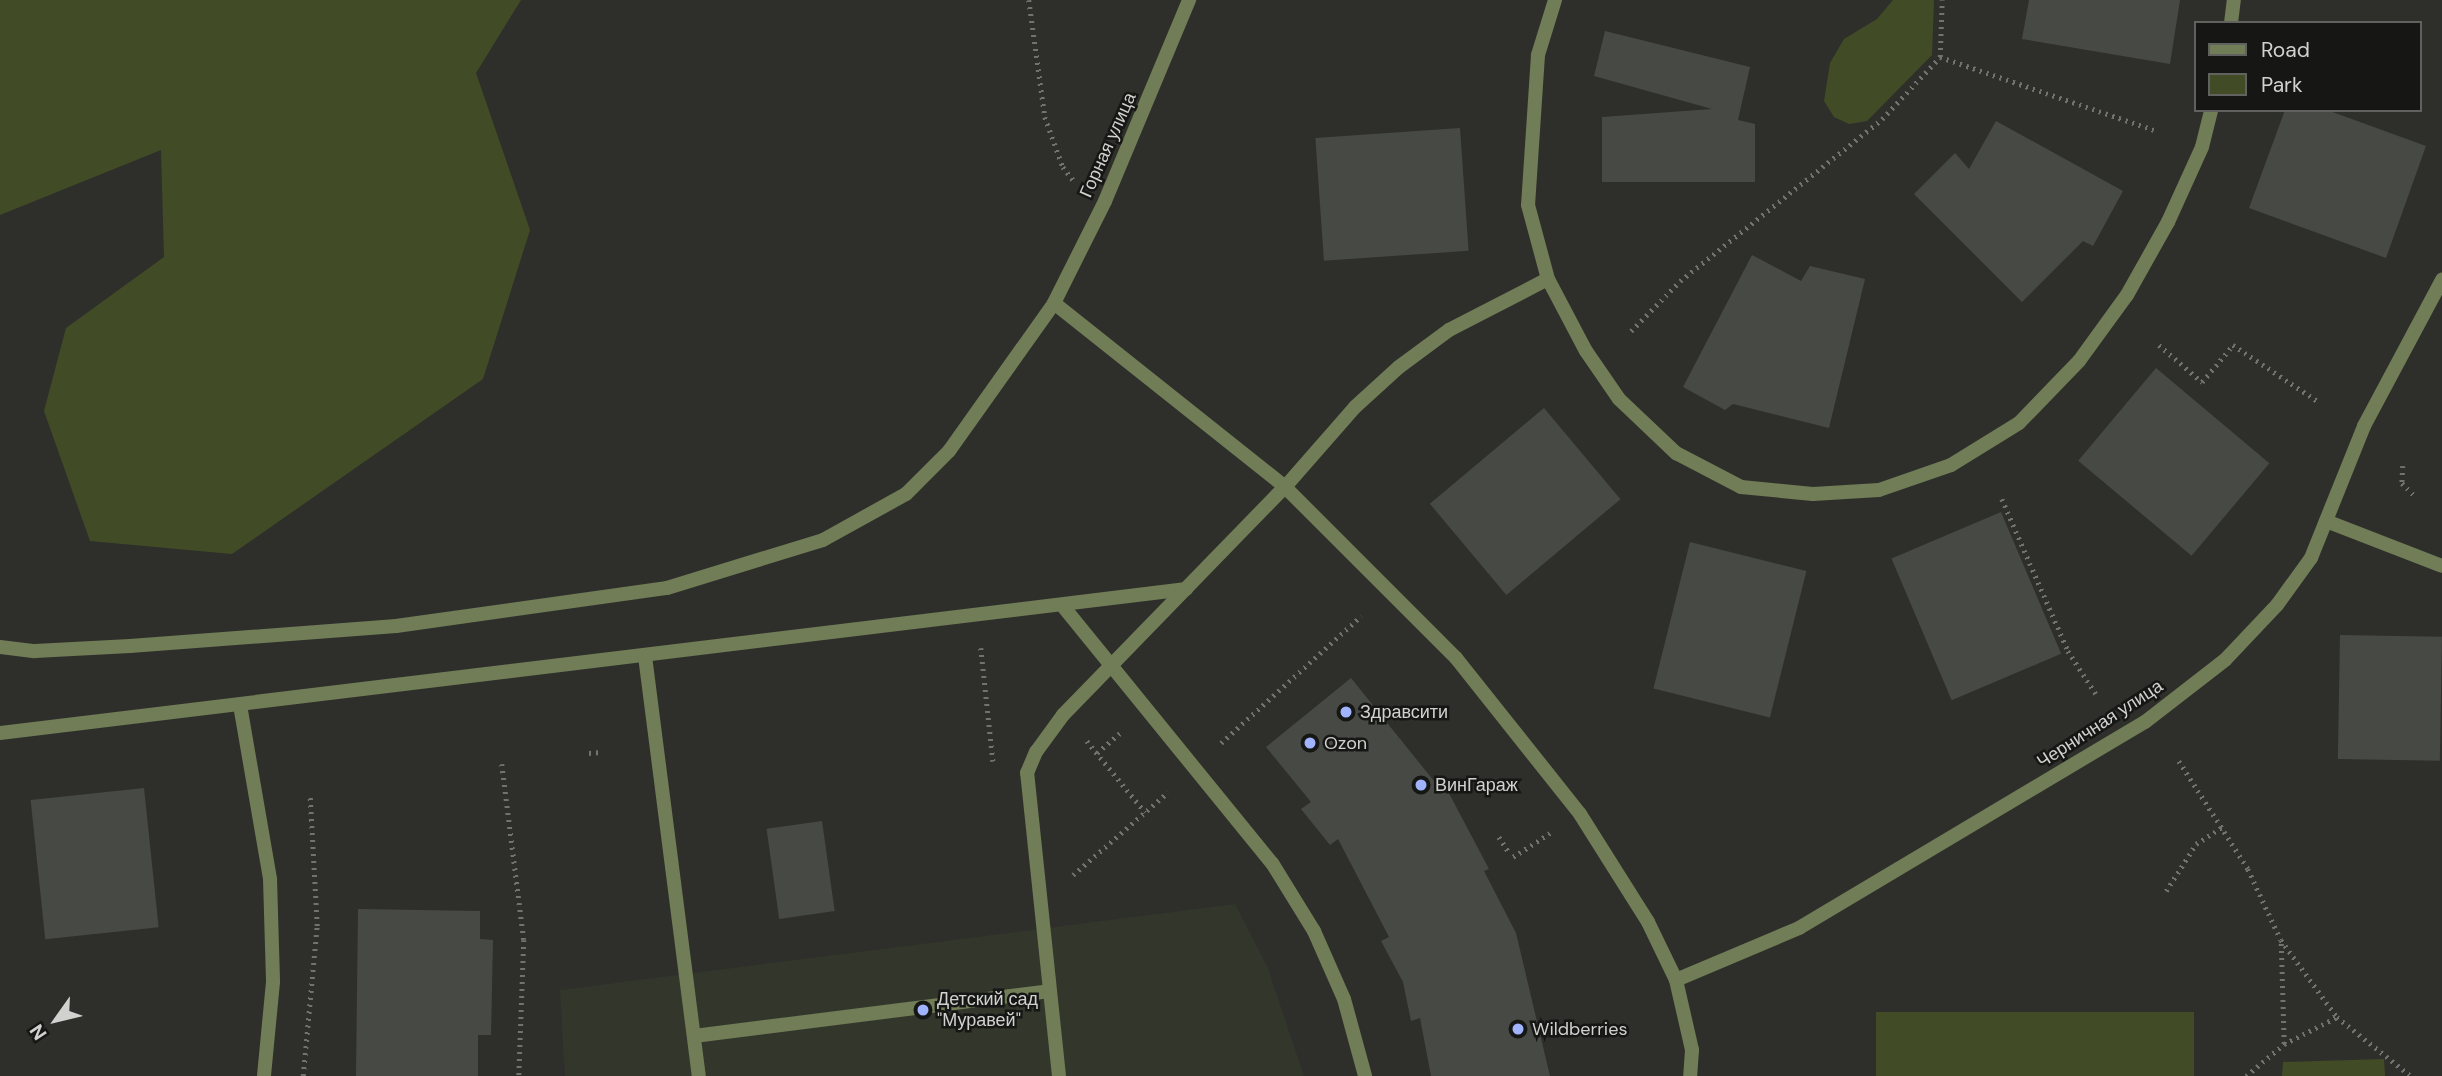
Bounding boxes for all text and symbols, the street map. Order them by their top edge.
legend [2194,21,2421,112]
text: Road [2261,36,2310,64]
text: Park [2261,71,2302,99]
street label: Горная улица [1075,89,1141,201]
street label: Черничная улица [2033,675,2167,773]
place label: Здравсити [1360,701,1448,723]
marker: Здравсити [1338,704,1354,720]
place label: Ozon [1324,732,1367,754]
marker: Ozon [1302,735,1318,751]
place label: ВинГараж [1435,774,1518,796]
marker: ВинГараж [1413,777,1429,793]
north arrow [21,985,91,1055]
place label: Детский сад "Муравей" [937,989,1038,1032]
marker: Детский сад "Муравей" [915,1002,931,1018]
place label: Wildberries [1532,1018,1627,1040]
text: N [24,1019,52,1045]
marker: Wildberries [1510,1021,1526,1037]

